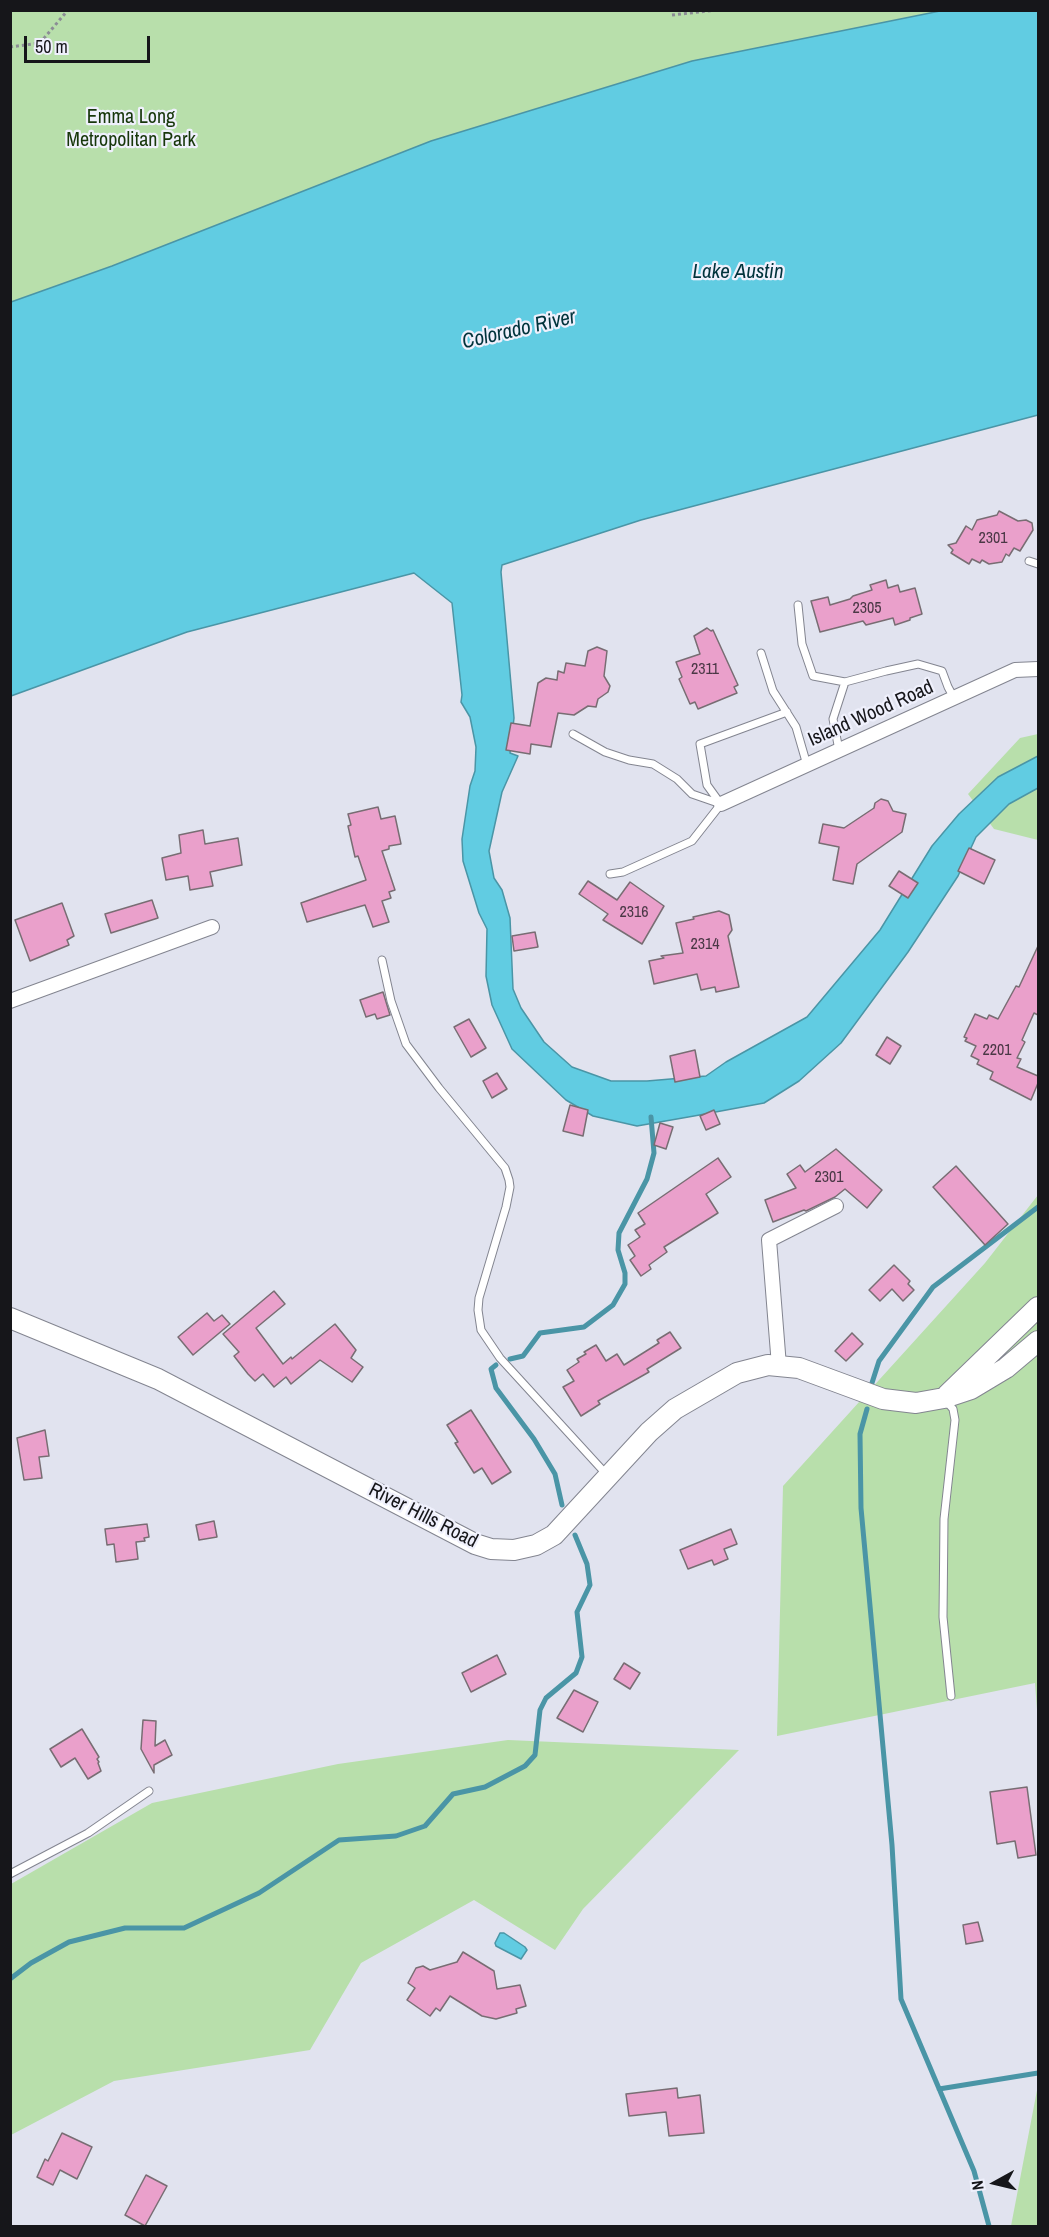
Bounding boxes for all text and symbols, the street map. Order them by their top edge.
scale bar [27,24,153,62]
text: 50 m [35,34,68,59]
park label: Emma Long Metropolitan Park [66,106,196,153]
water label: Lake Austin [693,259,783,285]
water label: Colorado River [460,305,578,355]
house number: 2301 [978,529,1008,549]
house number: 2305 [852,599,882,619]
house number: 2311 [691,660,719,680]
street label: Island Wood Road [805,676,937,752]
house number: 2316 [619,903,649,923]
house number: 2314 [690,935,720,955]
house number: 2201 [982,1041,1012,1061]
house number: 2301 [814,1168,844,1188]
street label: River Hills Road [364,1478,482,1554]
north arrow [965,2153,1025,2213]
text: N [966,2179,989,2192]

